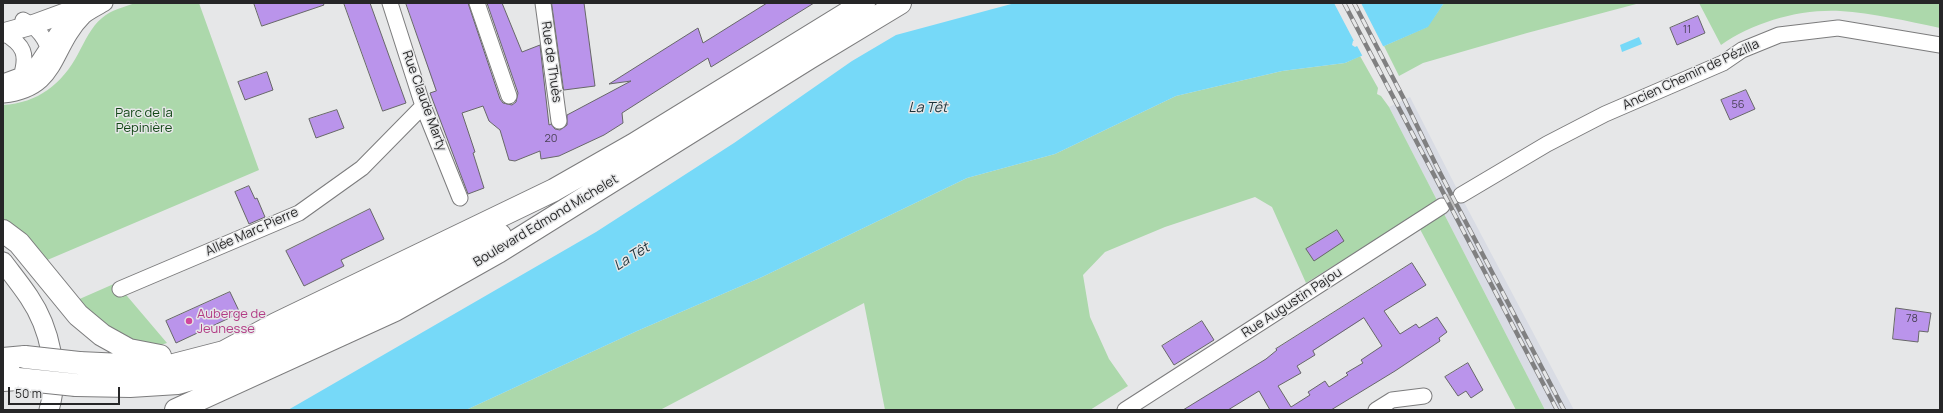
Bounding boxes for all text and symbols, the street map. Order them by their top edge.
street label: Rue de Thuès [538,20,564,104]
house number: 11 [1683,23,1691,37]
street label: Ancien Chemin de Pézilla [1620,36,1762,114]
street label: Rue Claude Marty [399,49,449,153]
house number: 56 [1731,98,1745,112]
water label: La Têt [909,100,947,116]
park label: Parc de la Pépinière [115,105,173,136]
house number: 20 [545,132,557,146]
street label: Boulevard Edmond Michelet [471,172,621,270]
street label: Allée Marc Pierre [203,205,301,259]
water label: La Têt [611,240,653,274]
street label: Rue Augustin Pajou [1239,265,1345,341]
place label: Auberge de Jeunesse [197,306,266,337]
house number: 78 [1906,312,1918,326]
marker: Auberge de Jeunesse [184,316,194,326]
scale bar [10,379,122,405]
text: 50 m [15,385,42,402]

